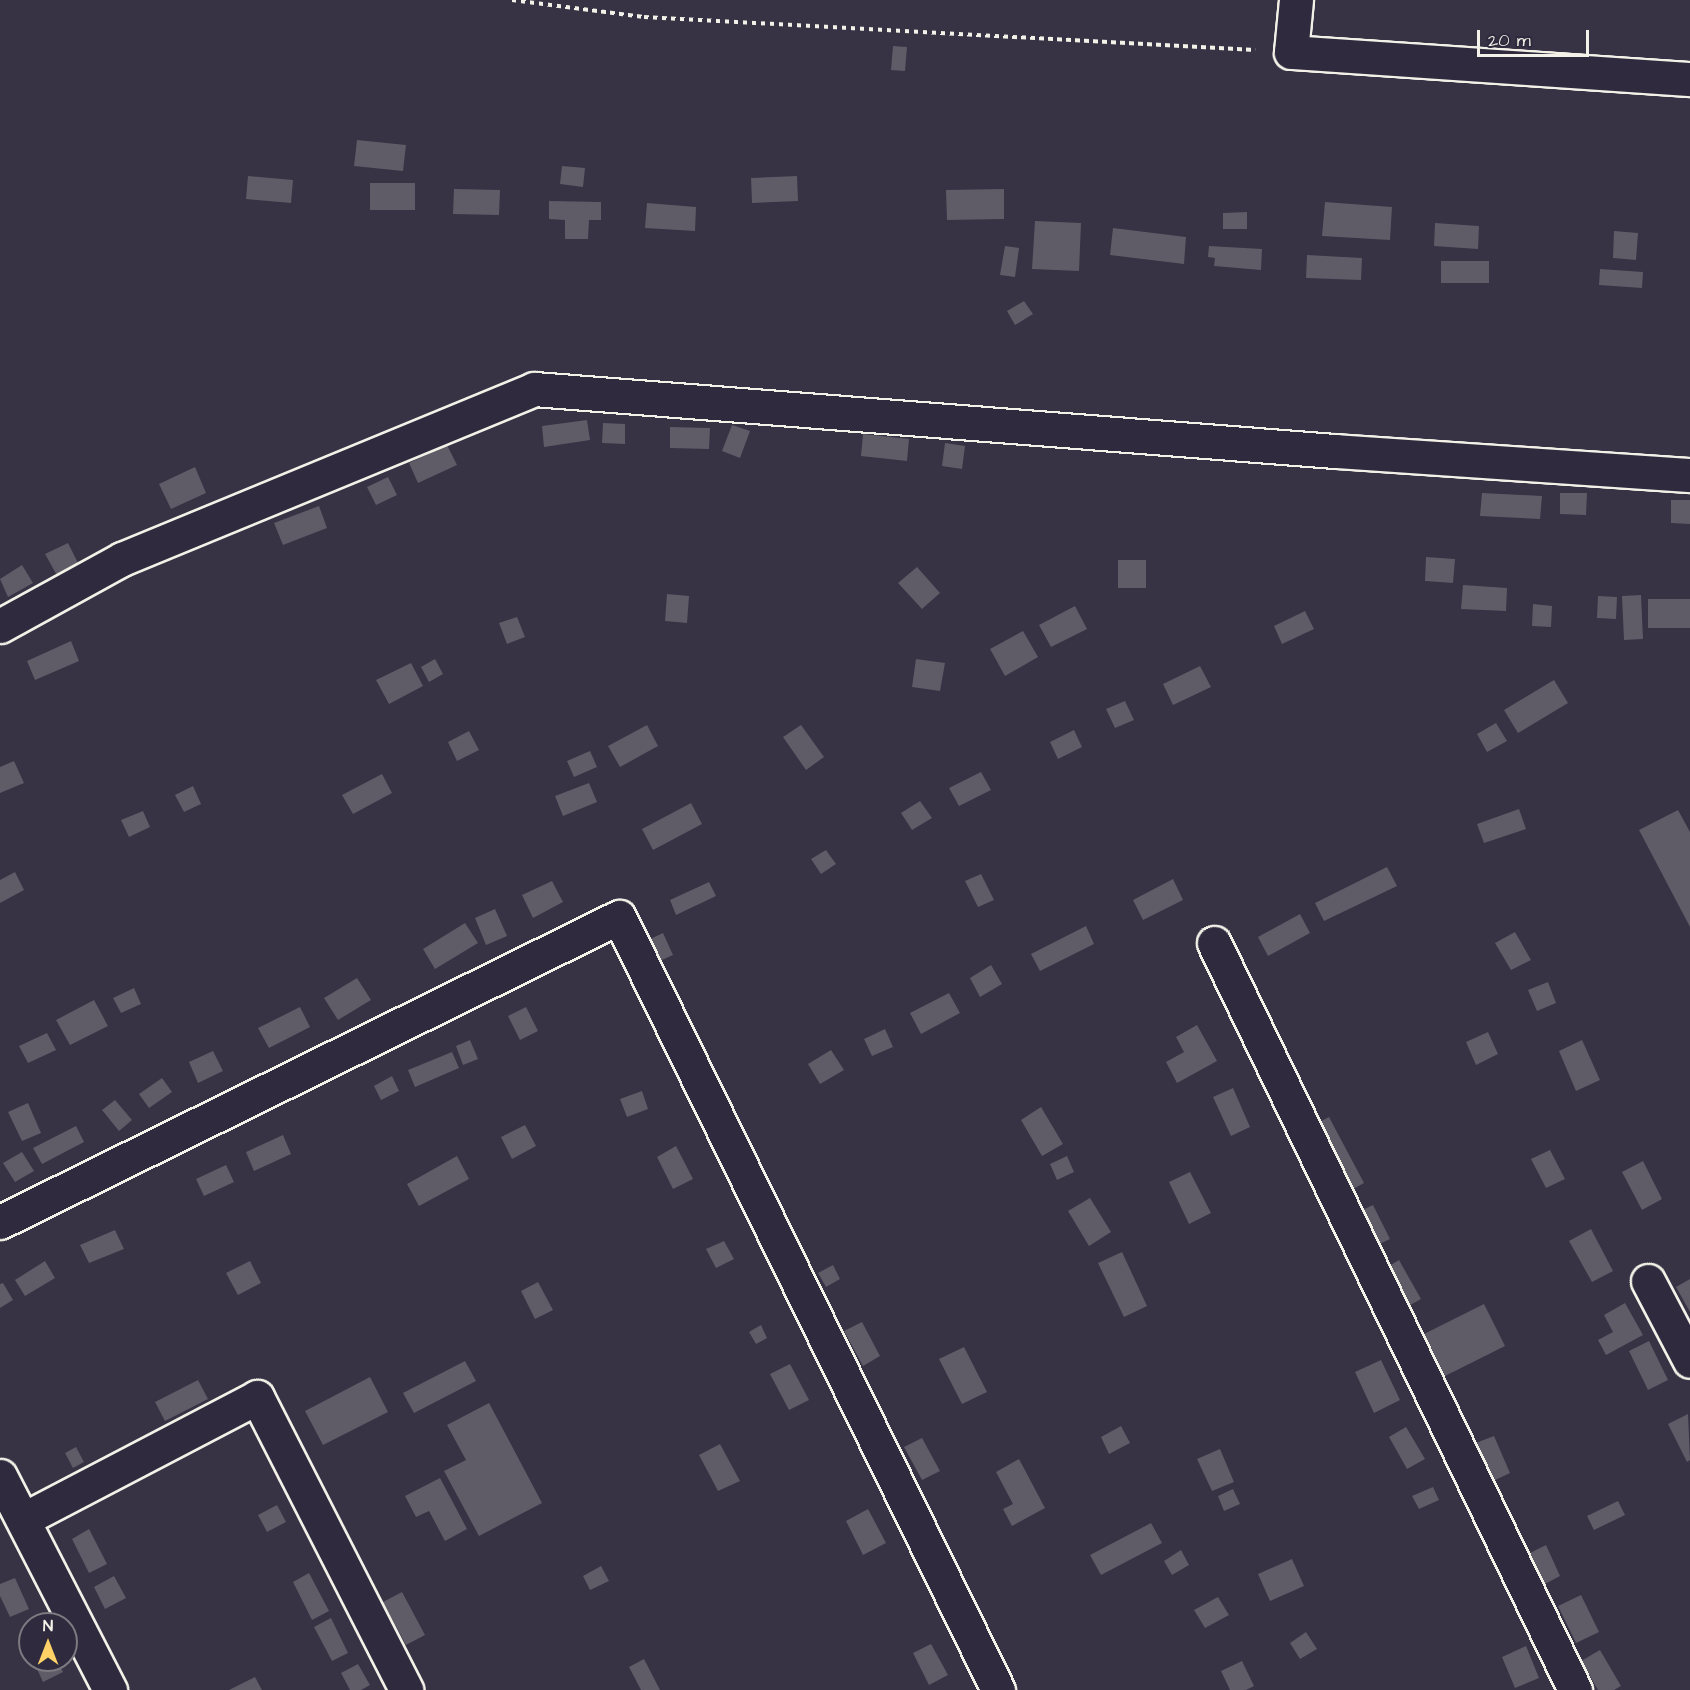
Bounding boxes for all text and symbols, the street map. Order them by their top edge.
scale bar [1480,18,1592,56]
text: 20 m [1488,28,1531,53]
north arrow [18,1612,78,1672]
text: N [43,1615,53,1637]

